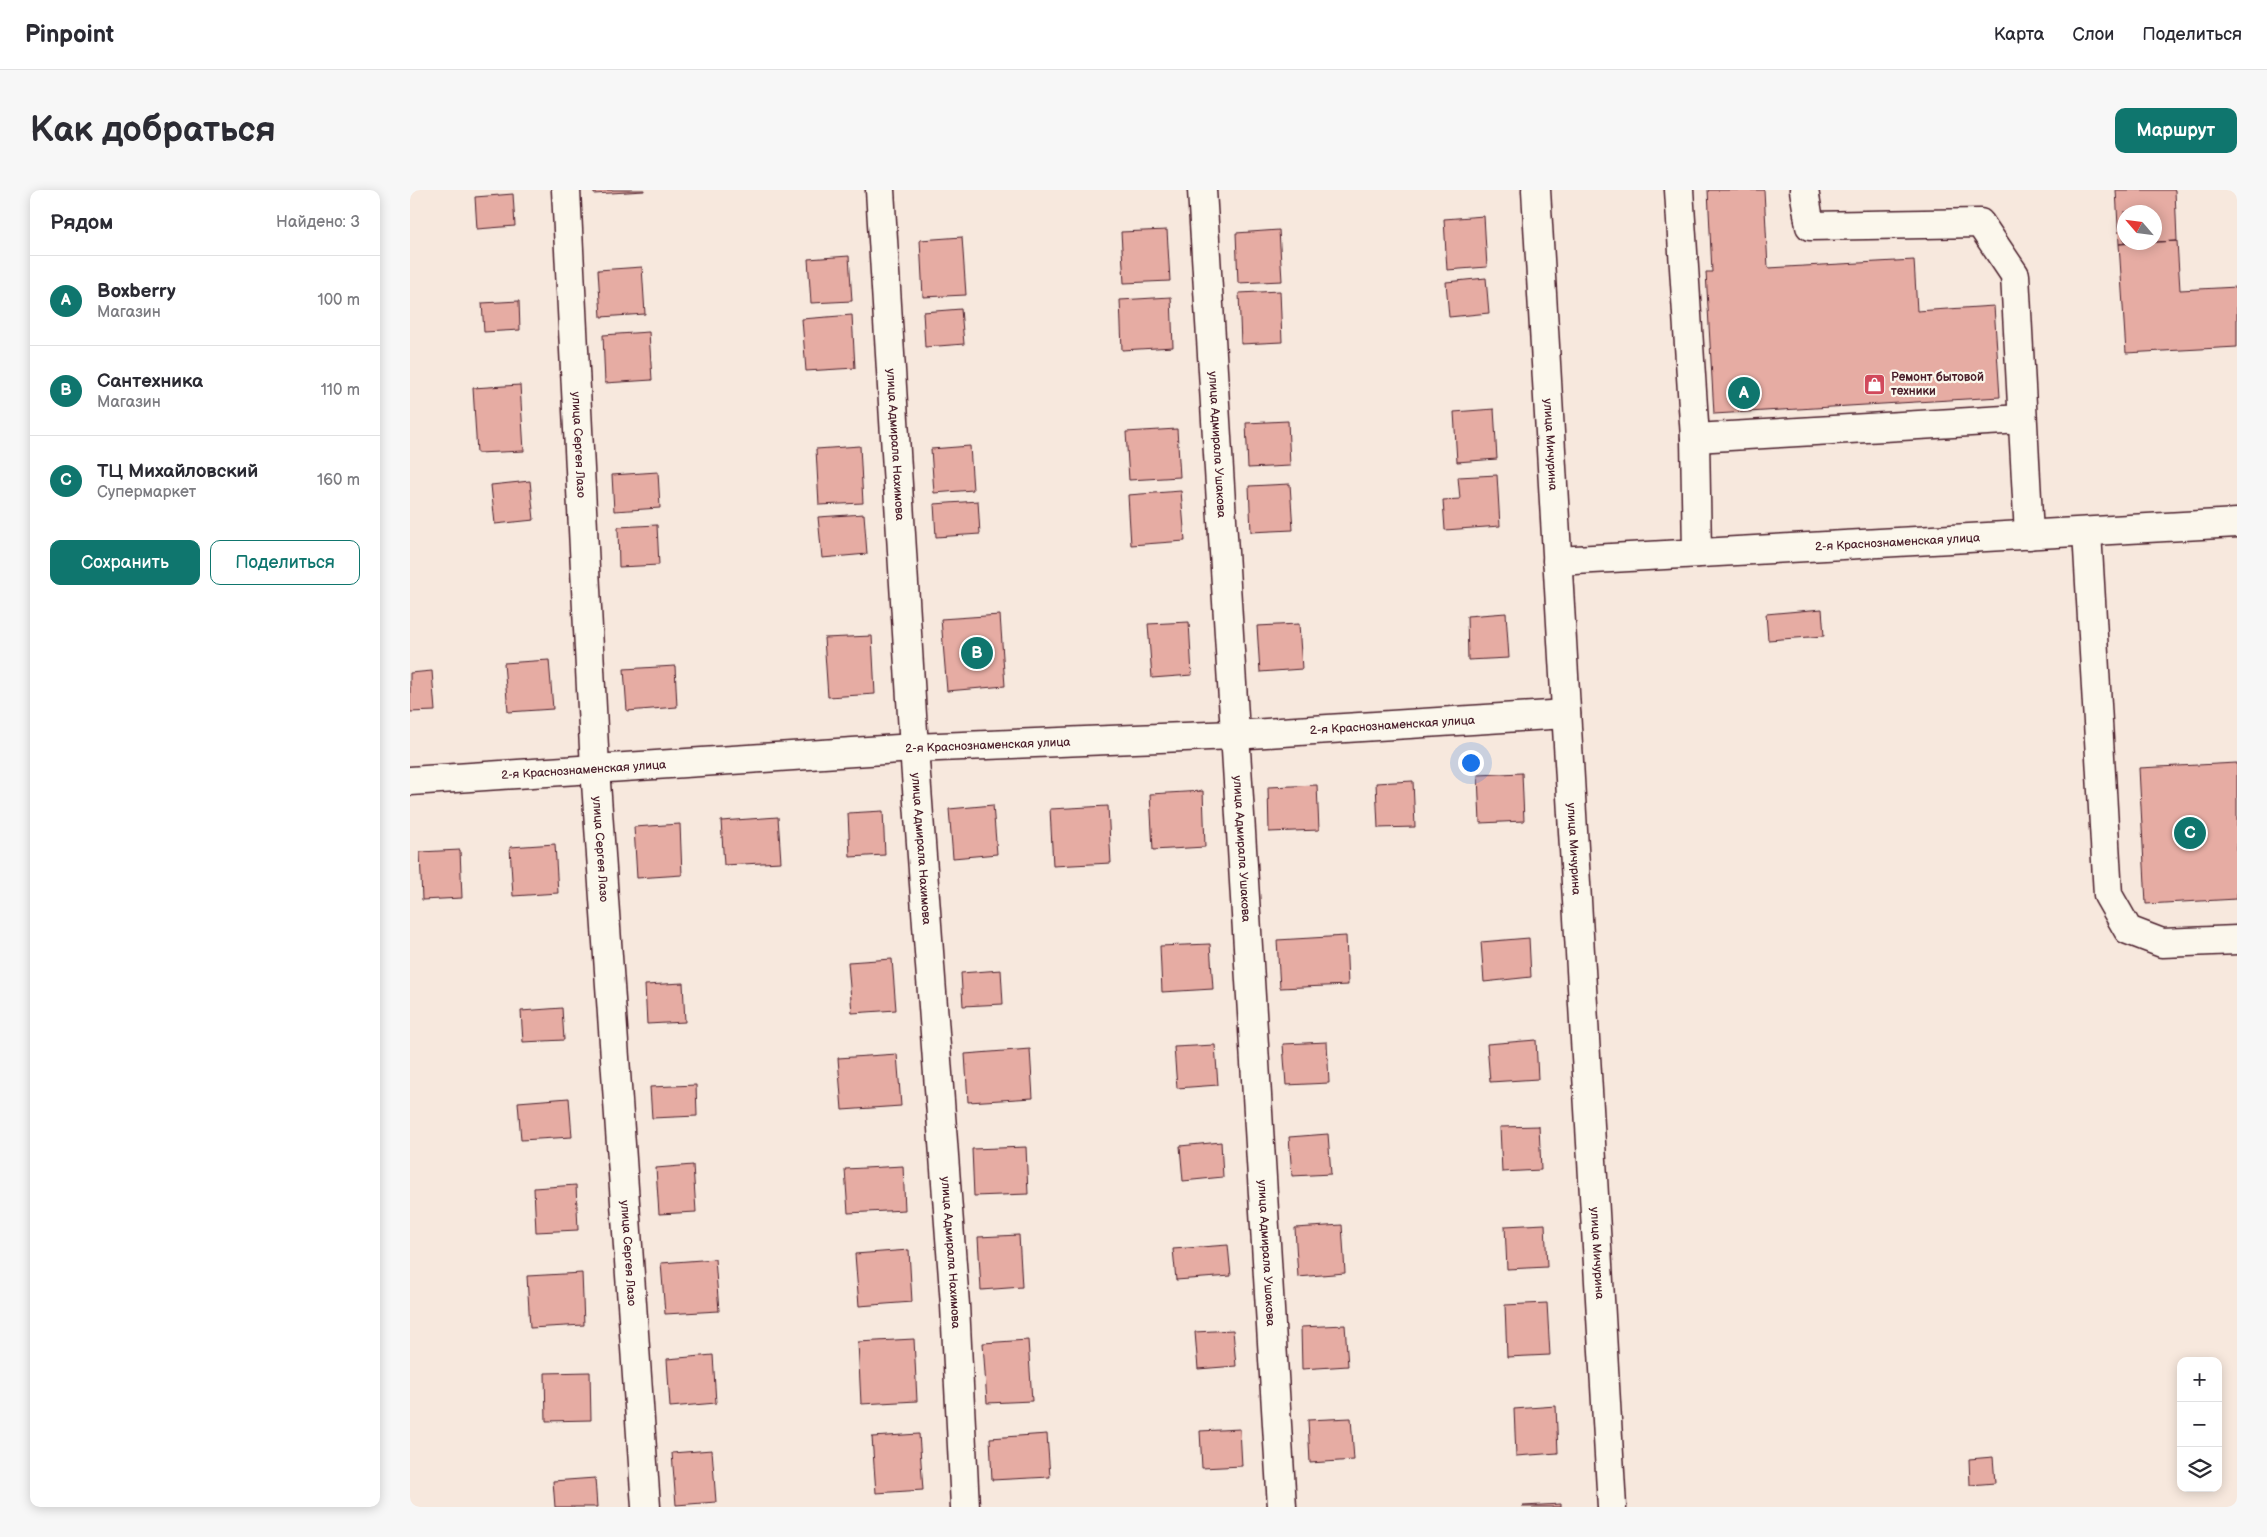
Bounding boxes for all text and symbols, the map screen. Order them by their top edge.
text: Pinpoint [25,20,114,49]
text: Карта [1994,24,2044,45]
text: Слои [2072,24,2114,45]
text: Поделиться [2142,24,2242,45]
button: Маршрут [2115,108,2237,153]
text: Как добраться [30,109,276,152]
north arrow [2117,205,2162,250]
text: Рядом [50,210,113,235]
text: Найдено: 3 [276,213,360,232]
text: Boxberry [97,280,176,303]
text: A [61,291,71,310]
text: 100 m [317,291,360,310]
text: Магазин [97,303,161,322]
street label: улица Адмирала Нахимова [883,368,908,521]
text: Сантехника [97,370,203,393]
place label: Ремонт бытовой техники [1891,370,1984,399]
street label: улица Адмирала Ушакова [1206,371,1229,518]
shop icon: Ремонт бытовой техники [1863,372,1887,396]
pin: A [1728,374,1760,412]
text: B [60,381,72,400]
text: 110 m [321,381,360,400]
street label: улица Сергея Лазо [569,391,589,498]
text: Магазин [97,393,161,412]
street label: улица Мичурина [1541,398,1561,491]
text: ТЦ Михайловский [97,460,258,483]
text: C [60,471,72,490]
text: 160 m [317,471,360,490]
text: Супермаркет [97,483,196,502]
street label: 2-я Краснознаменская улица [1815,530,1980,554]
button: Сохранить [50,540,200,585]
button: Поделиться [210,540,360,585]
pin: B [961,634,993,672]
street label: 2-я Краснознаменская улица [1309,712,1475,738]
street label: 2-я Краснознаменская улица [905,734,1071,756]
your location [1458,750,1484,776]
street label: 2-я Краснознаменская улица [501,757,667,783]
street label: улица Адмирала Нахимова [908,772,934,925]
street label: улица Адмирала Ушакова [1230,775,1254,922]
street label: улица Сергея Лазо [589,796,612,903]
street label: улица Мичурина [1564,802,1584,895]
pin: C [2174,814,2206,852]
street label: улица Адмирала Нахимова [938,1176,964,1329]
street label: улица Адмирала Ушакова [1255,1179,1279,1327]
street label: улица Сергея Лазо [617,1200,640,1307]
street label: улица Мичурина [1587,1207,1608,1300]
map controls [2177,1357,2222,1492]
button: + [2177,1357,2222,1402]
button: − [2177,1402,2222,1447]
button: layers [2177,1447,2222,1492]

